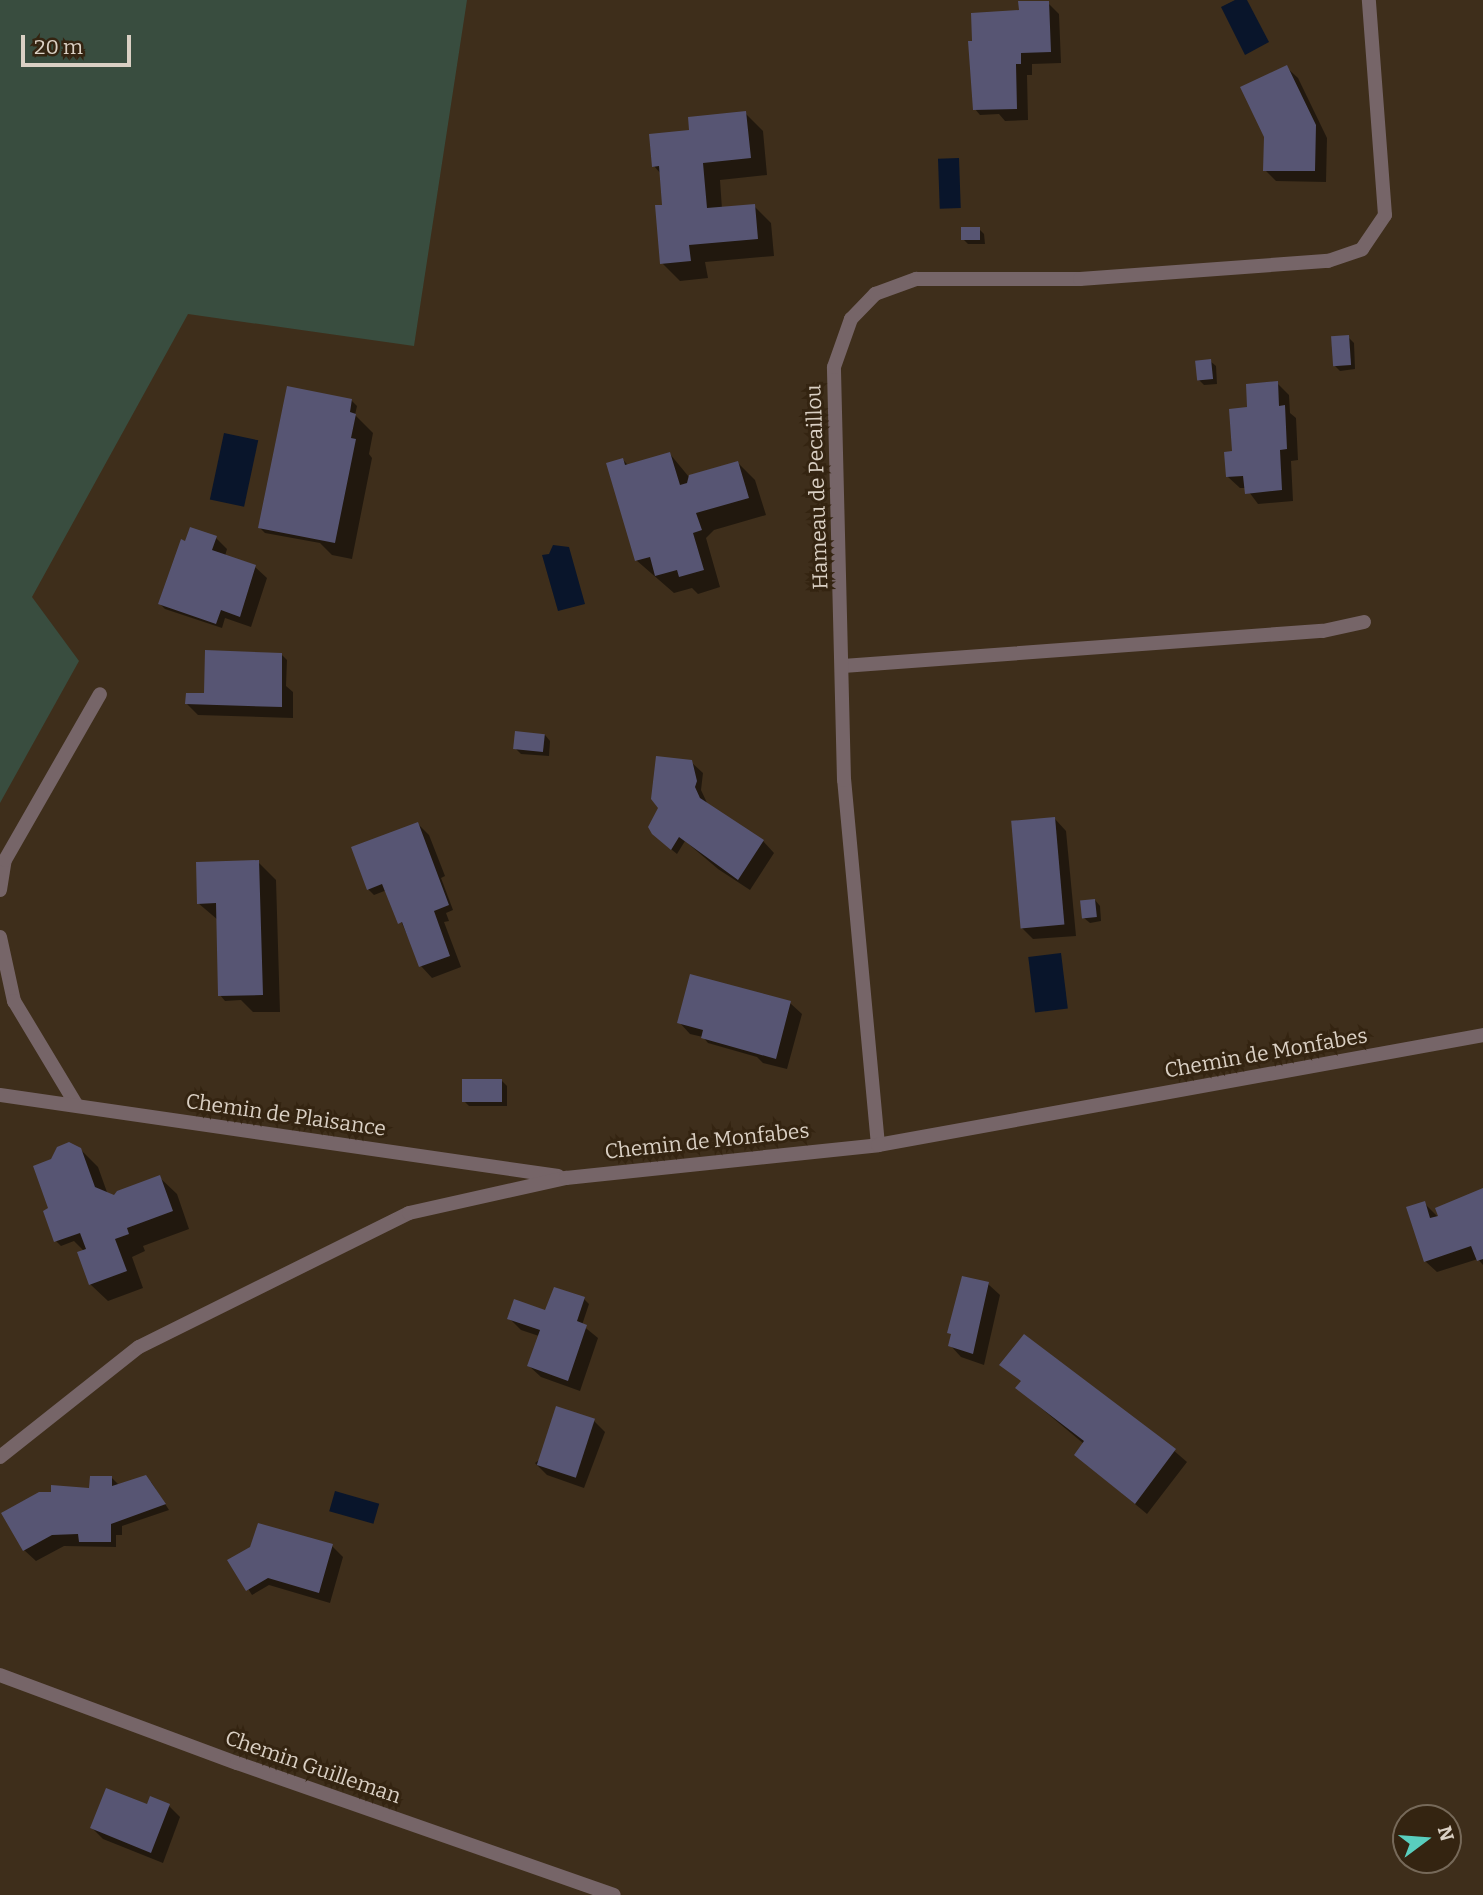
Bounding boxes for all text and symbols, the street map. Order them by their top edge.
scale bar [24,21,135,65]
text: 20 m [34,34,83,60]
street label: Hameau de Pecaillou [801,384,833,590]
street label: Chemin de Monfabes [1163,1023,1369,1083]
street label: Chemin de Plaisance [184,1088,388,1142]
street label: Chemin de Monfabes [604,1118,810,1164]
street label: Chemin Guilleman [222,1725,404,1809]
north arrow [1392,1804,1462,1874]
text: N [1433,1823,1459,1844]

